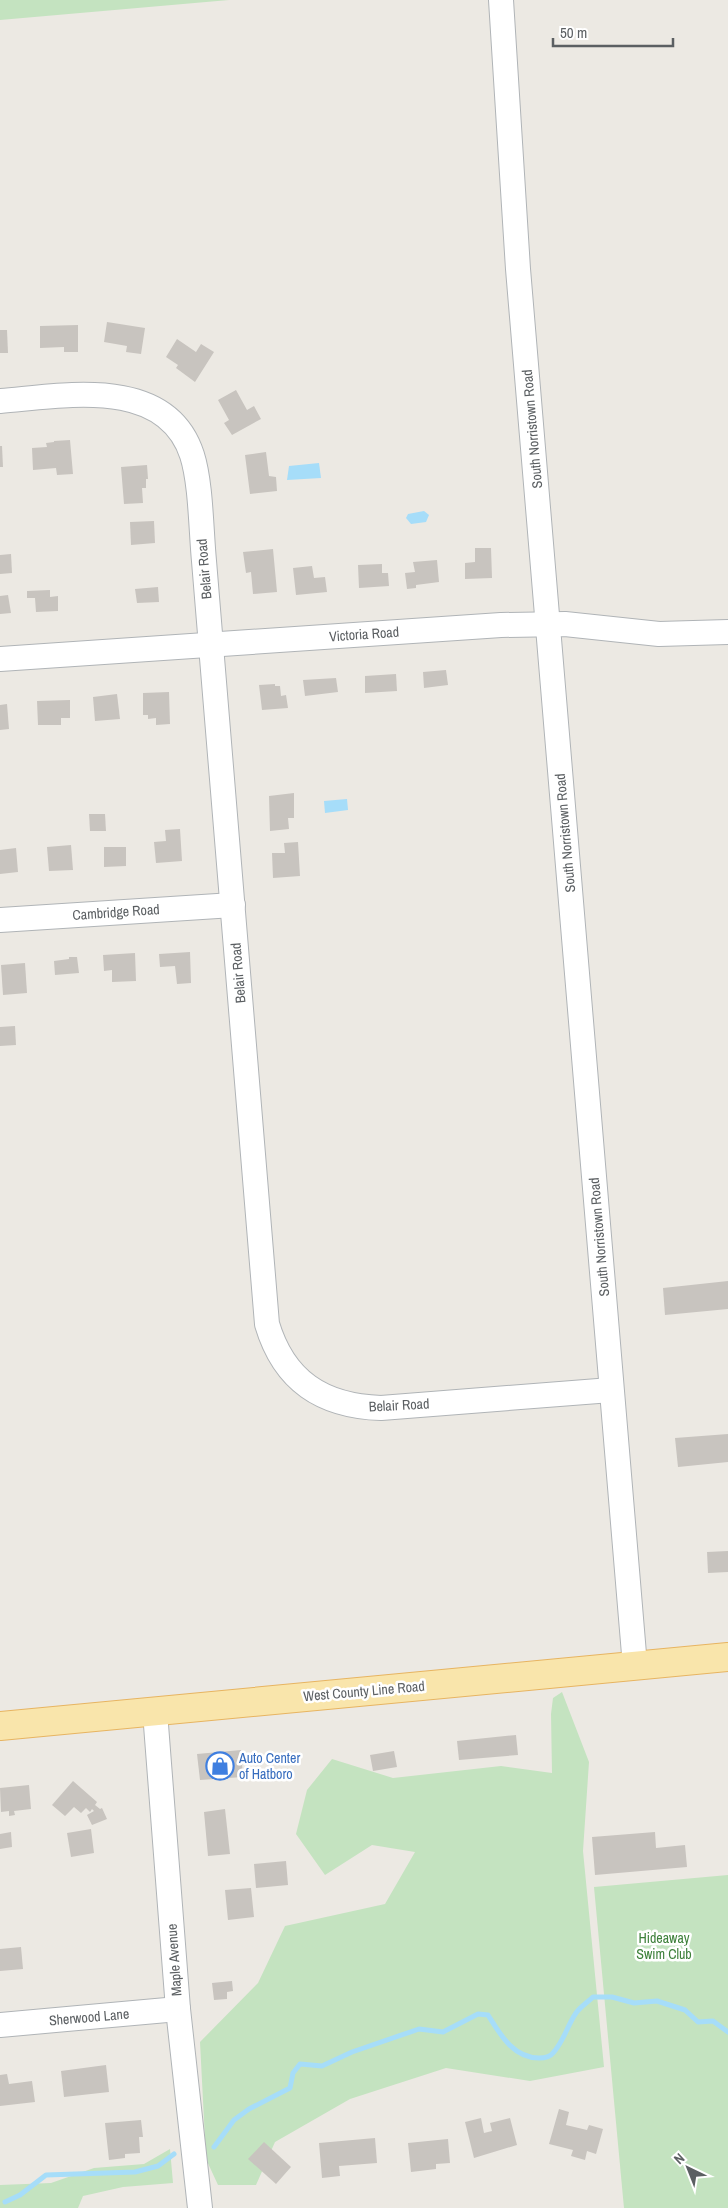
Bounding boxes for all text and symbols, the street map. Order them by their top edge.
scale bar [553,15,673,47]
text: 50 m [560,22,587,43]
street label: South Norristown Road [518,369,546,489]
street label: Belair Road [192,538,216,600]
street label: Victoria Road [328,623,400,645]
street label: South Norristown Road [551,773,579,893]
street label: Cambridge Road [72,900,160,924]
street label: Belair Road [226,942,250,1004]
street label: South Norristown Road [585,1177,613,1297]
street label: Belair Road [368,1394,430,1416]
street label: West County Line Road [303,1677,425,1705]
place label: Auto Center of Hatboro [238,1749,300,1783]
shop icon: Auto Center of Hatboro [205,1751,235,1781]
street label: Maple Avenue [162,1923,186,1997]
park label: Hideaway Swim Club [636,1929,692,1963]
street label: Sherwood Lane [48,2005,130,2029]
north arrow [663,2143,713,2193]
text: N [670,2149,688,2168]

